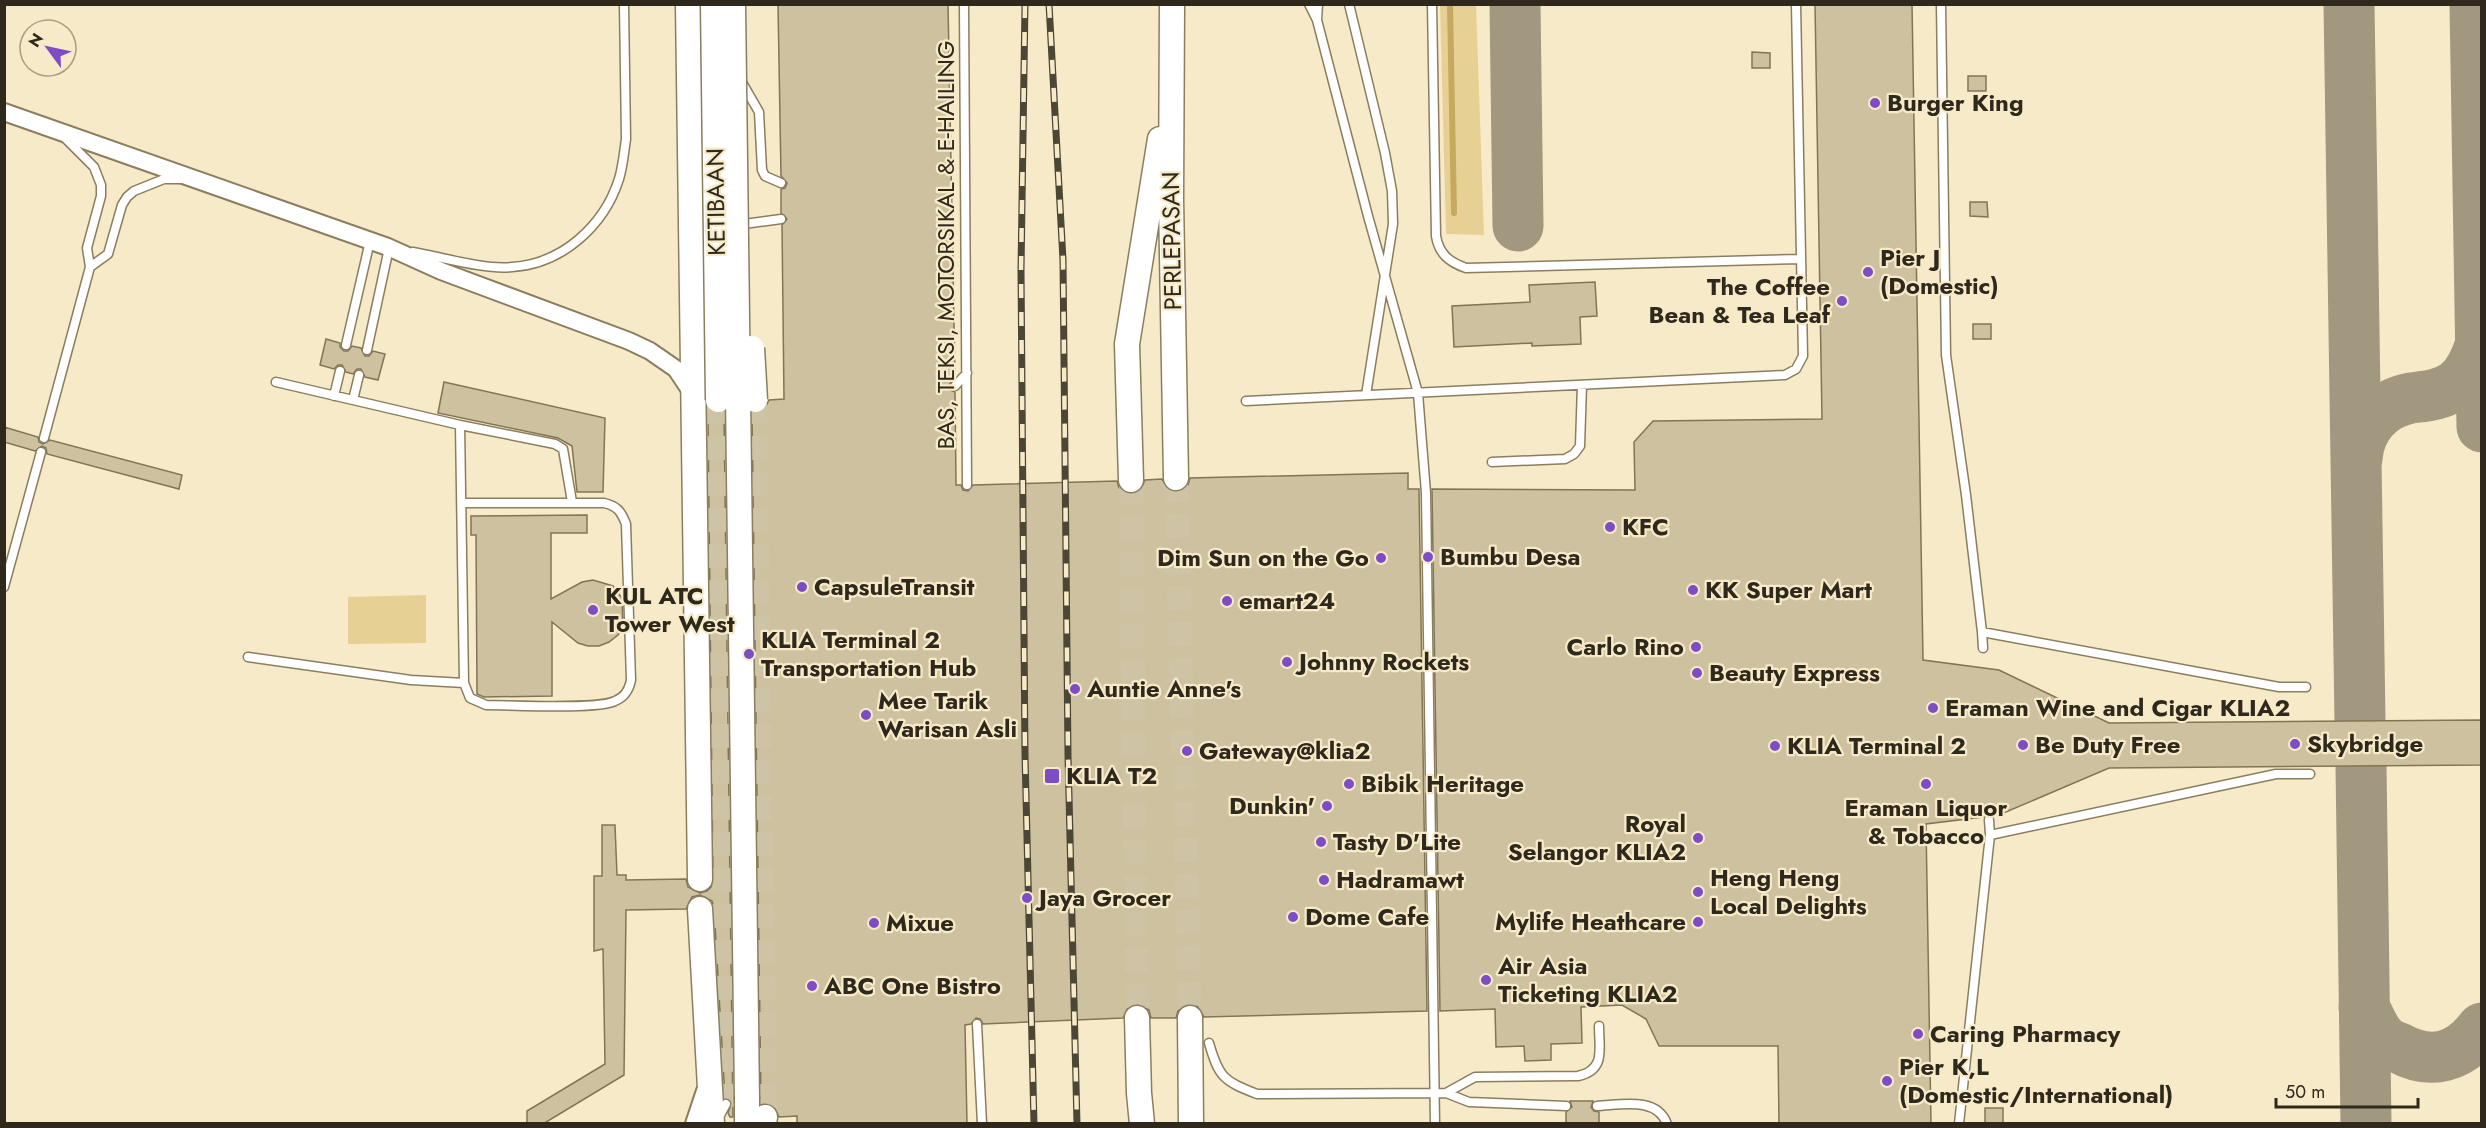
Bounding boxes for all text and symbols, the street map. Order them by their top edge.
north arrow [18,18,78,78]
text: N [23,29,49,52]
street label: BAS, TEKSI, MOTORSIKAL & E-HAILING [928,40,963,450]
place label: Burger King [1887,85,2024,120]
marker: Burger King [1868,96,1882,110]
street label: KETIBAAN [697,148,734,256]
street label: PERLEPASAN [1153,171,1190,311]
place label: Pier J (Domestic) [1880,240,1999,303]
marker: Pier J (Domestic) [1861,265,1875,279]
place label: The Coffee Bean & Tea Leaf [1649,269,1832,332]
marker: The Coffee Bean & Tea Leaf [1835,294,1849,308]
place label: KFC [1622,509,1669,544]
marker: KFC [1603,520,1617,534]
place label: Bumbu Desa [1440,539,1580,574]
place label: Dim Sun on the Go [1157,540,1369,575]
marker: Bumbu Desa [1421,550,1435,564]
marker: Dim Sun on the Go [1374,551,1388,565]
place label: CapsuleTransit [814,569,975,604]
place label: KK Super Mart [1705,572,1872,607]
place label: KUL ATC Tower West [605,578,735,641]
marker: CapsuleTransit [795,580,809,594]
place label: emart24 [1239,583,1335,618]
marker: KK Super Mart [1686,583,1700,597]
marker: emart24 [1220,594,1234,608]
marker: KUL ATC Tower West [586,603,600,617]
place label: KLIA Terminal 2 Transportation Hub [761,622,977,685]
place label: Carlo Rino [1566,629,1684,664]
marker: Carlo Rino [1689,640,1703,654]
place label: Johnny Rockets [1295,644,1469,679]
marker: KLIA Terminal 2 Transportation Hub [742,647,756,661]
marker: Johnny Rockets [1280,655,1294,669]
place label: Beauty Express [1709,655,1880,690]
marker: Beauty Express [1690,666,1704,680]
place label: Auntie Anne's [1086,671,1241,706]
marker: Auntie Anne's [1068,682,1082,696]
place label: Mee Tarik Warisan Asli [878,683,1017,746]
place label: Eraman Wine and Cigar KLIA2 [1945,690,2290,725]
marker: Eraman Wine and Cigar KLIA2 [1926,701,1940,715]
marker: Mee Tarik Warisan Asli [859,708,873,722]
place label: Skybridge [2307,726,2423,761]
place label: Be Duty Free [2035,727,2180,762]
place label: KLIA Terminal 2 [1787,728,1966,763]
place label: Gateway@klia2 [1199,733,1371,768]
marker: Skybridge [2288,737,2302,751]
marker: Be Duty Free [2016,738,2030,752]
marker: KLIA Terminal 2 [1768,739,1782,753]
marker: Gateway@klia2 [1180,744,1194,758]
place label: KLIA T2 [1066,758,1157,793]
place label: Bibik Heritage [1361,766,1524,801]
marker: KLIA T2 [1043,767,1061,785]
marker: Bibik Heritage [1342,777,1356,791]
marker: Eraman Liquor & Tobacco [1919,777,1933,791]
place label: Dunkin' [1229,788,1315,823]
place label: Eraman Liquor & Tobacco [1845,790,2008,853]
marker: Dunkin' [1320,799,1334,813]
place label: Royal Selangor KLIA2 [1508,806,1686,869]
place label: Tasty D'Lite [1333,824,1461,859]
marker: Royal Selangor KLIA2 [1691,831,1705,845]
marker: Tasty D'Lite [1314,835,1328,849]
place label: Heng Heng Local Delights [1710,860,1867,923]
place label: Hadramawt [1336,862,1464,897]
marker: Hadramawt [1317,873,1331,887]
place label: Jaya Grocer [1035,880,1171,915]
marker: Heng Heng Local Delights [1691,885,1705,899]
marker: Jaya Grocer [1020,891,1034,905]
place label: Dome Cafe [1305,899,1429,934]
place label: Mylife Heathcare [1495,904,1686,939]
place label: Mixue [886,905,954,940]
marker: Dome Cafe [1286,910,1300,924]
marker: Mylife Heathcare [1691,915,1705,929]
marker: Mixue [867,916,881,930]
place label: Air Asia Ticketing KLIA2 [1497,948,1678,1011]
place label: ABC One Bistro [823,968,1001,1003]
marker: Air Asia Ticketing KLIA2 [1479,973,1493,987]
marker: ABC One Bistro [805,979,819,993]
place label: Caring Pharmacy [1930,1016,2121,1051]
marker: Caring Pharmacy [1911,1027,1925,1041]
place label: Pier K,L (Domestic/International) [1899,1049,2173,1112]
scale bar [2276,1071,2418,1109]
marker: Pier K,L (Domestic/International) [1880,1074,1894,1088]
text: 50 m [2285,1079,2325,1105]

